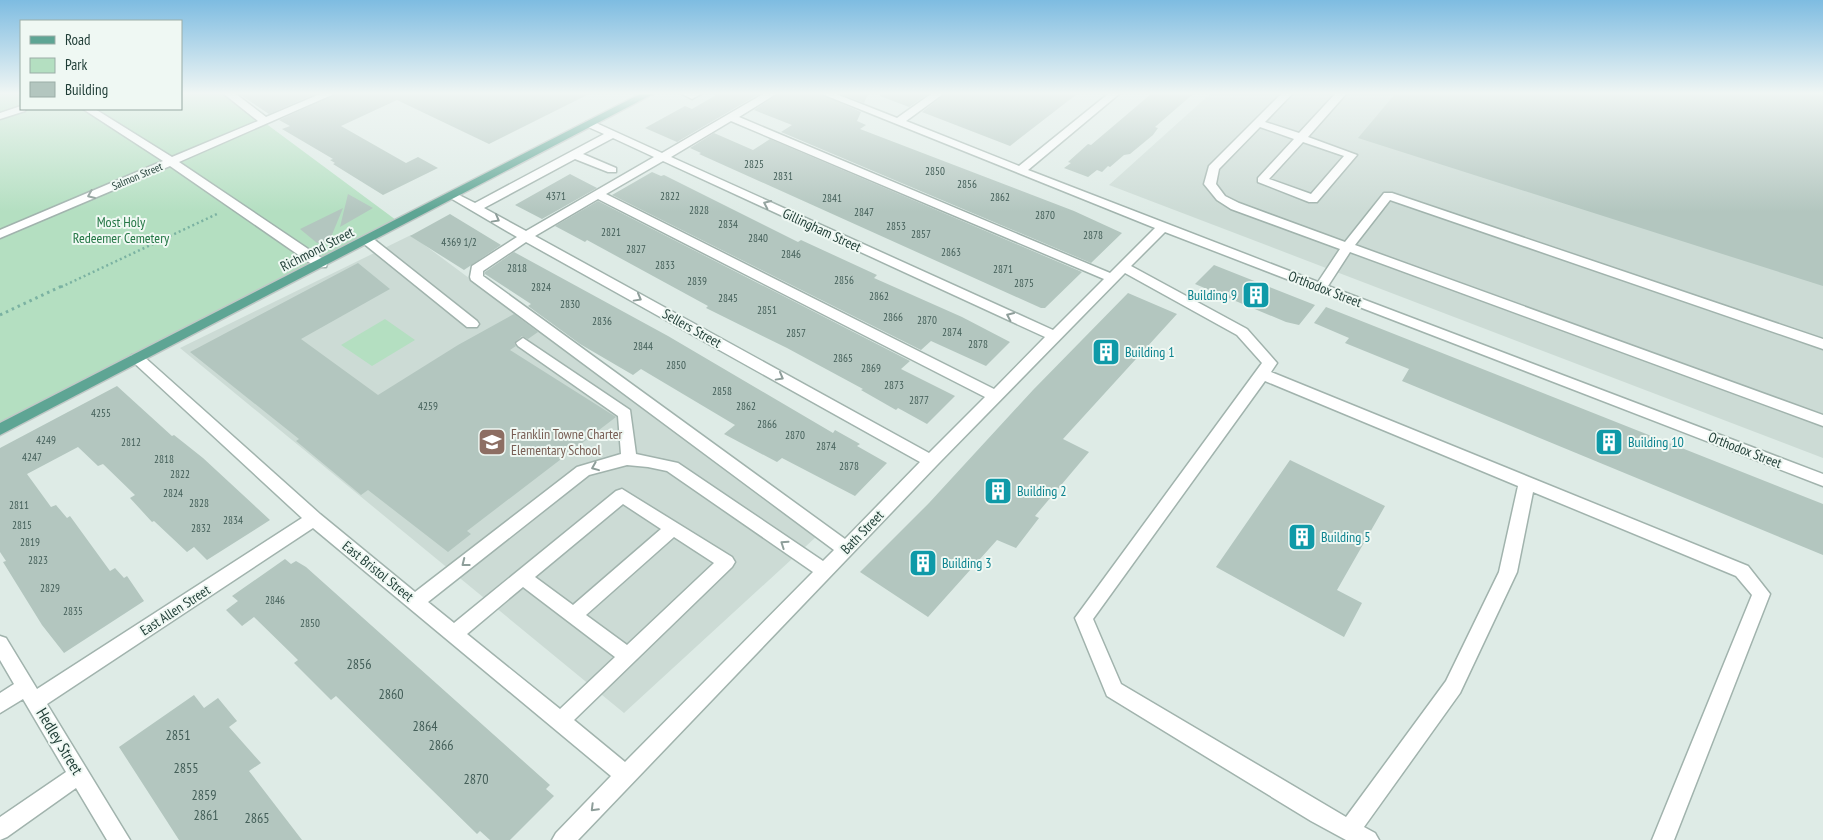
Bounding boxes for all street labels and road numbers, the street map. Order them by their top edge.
street label: Salmon Street [110,159,164,193]
street label: Gillingham Street [780,204,864,256]
street label: Richmond Street [277,223,357,275]
street label: Orthodox Street [1286,267,1364,311]
street label: Sellers Street [659,304,725,352]
street label: Orthodox Street [1706,428,1784,472]
street label: Bath Street [837,506,887,558]
street label: East Bristol Street [339,537,417,605]
street label: East Allen Street [137,581,213,639]
street label: Hedley Street [32,704,88,778]

